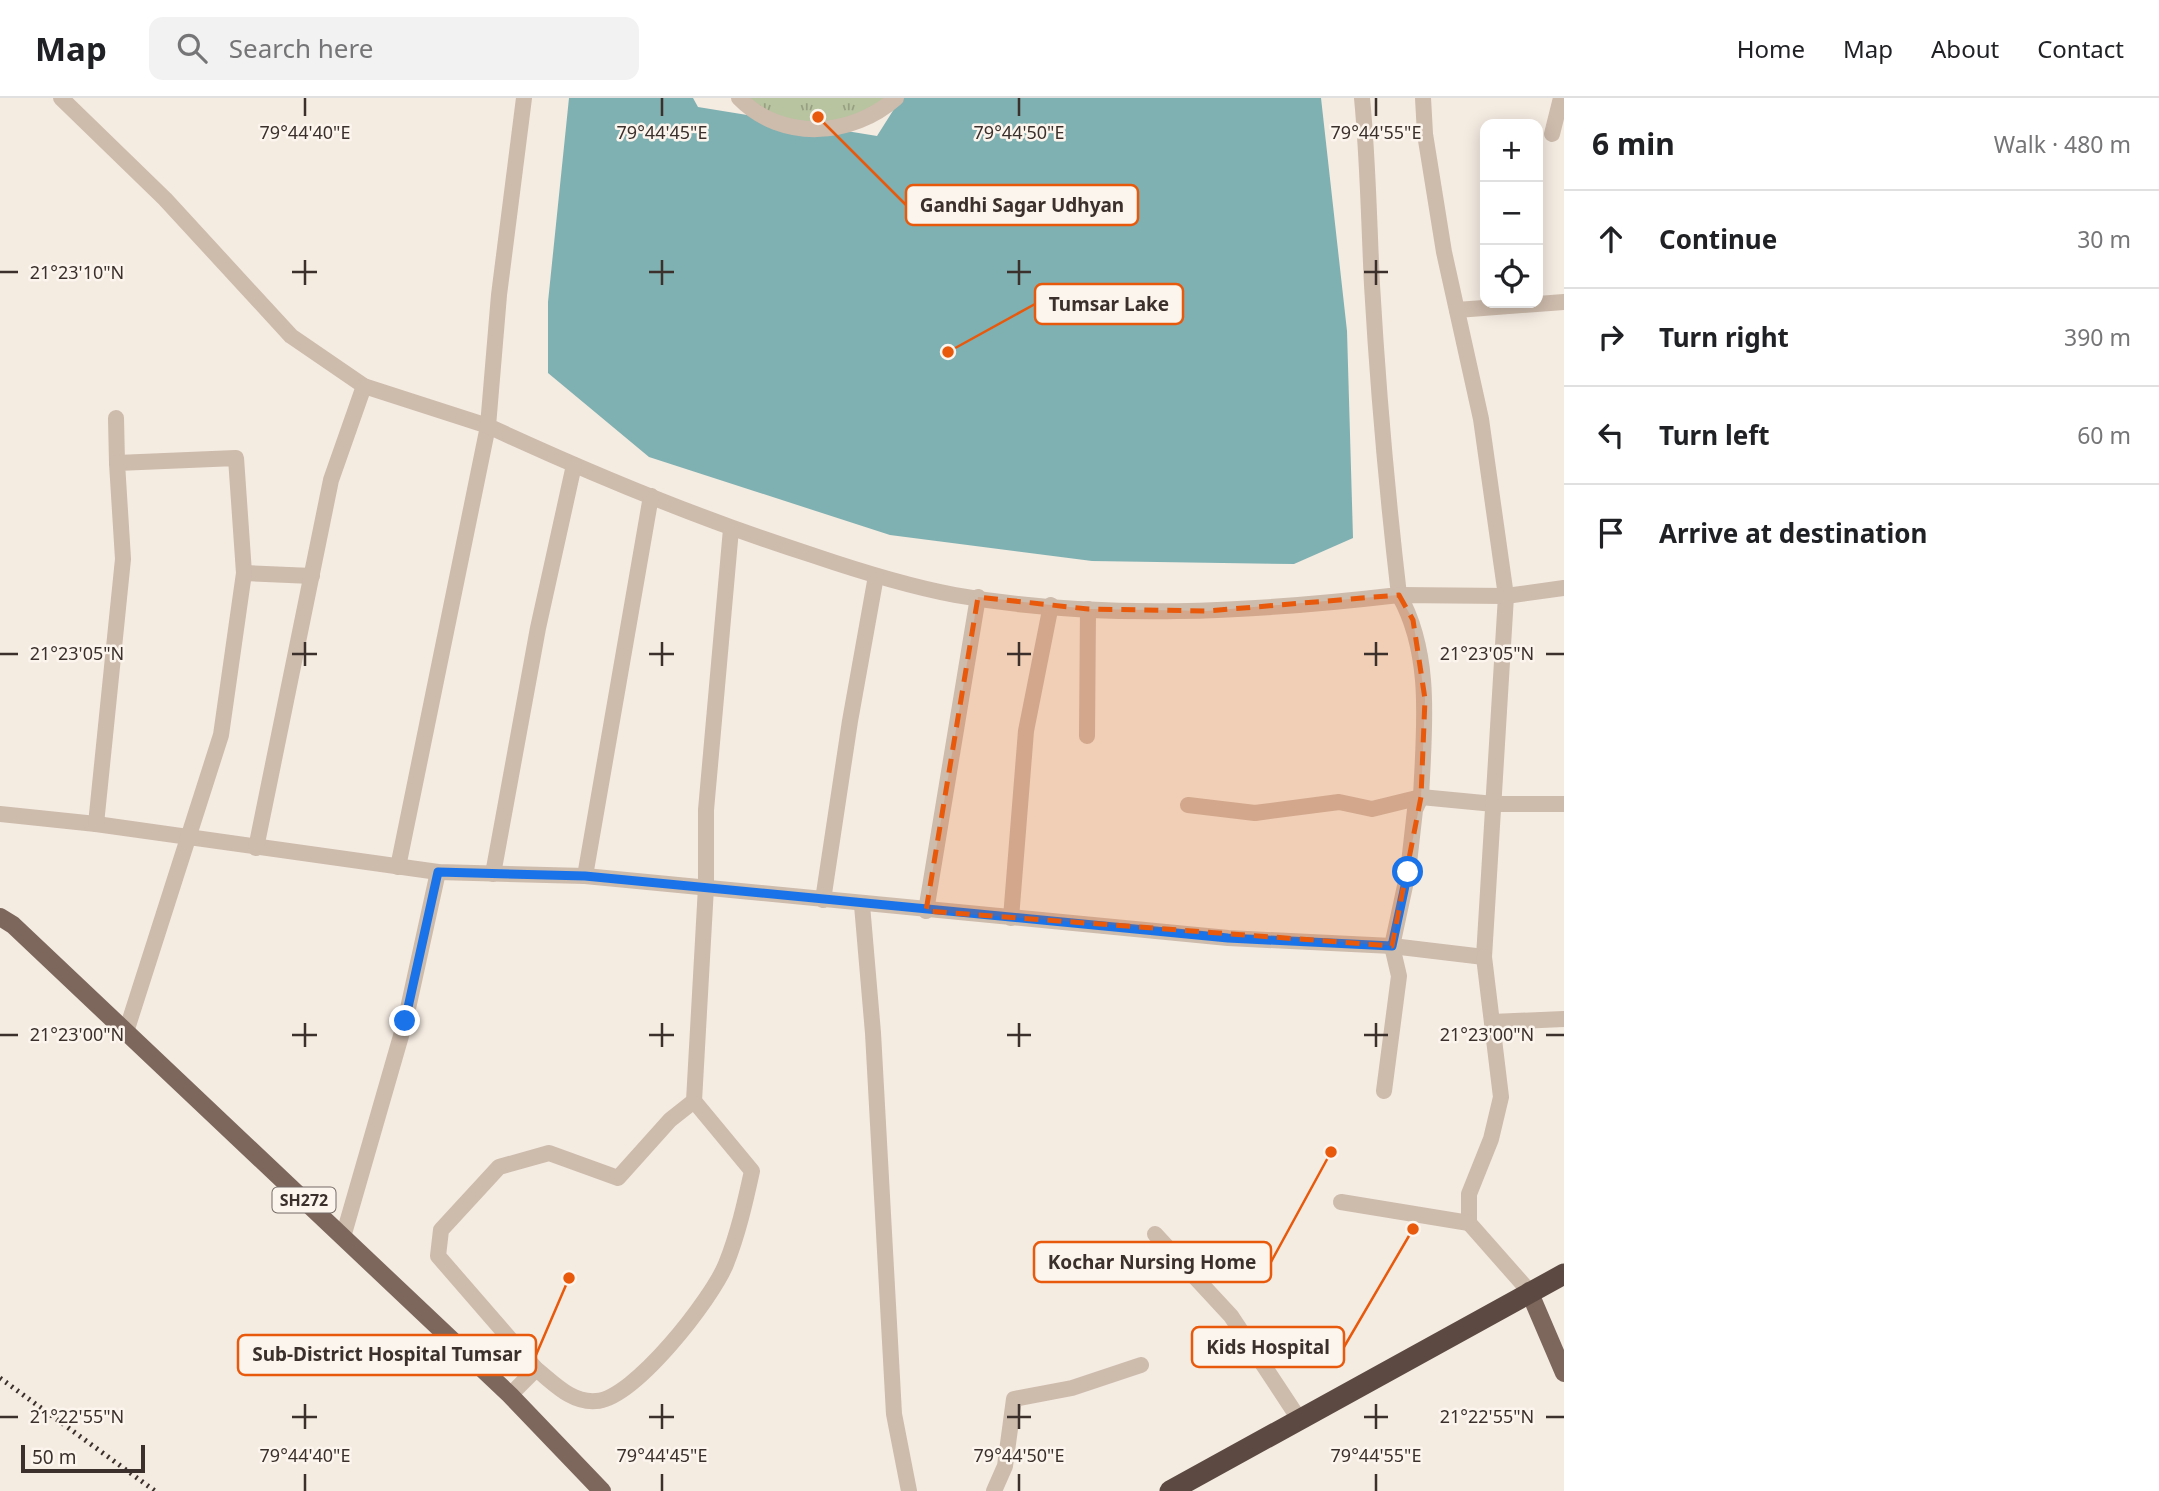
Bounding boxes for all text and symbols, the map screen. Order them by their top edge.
search box [149,17,639,80]
text: Map [35,26,107,71]
icon: search [173,29,211,67]
text: Search here [229,30,373,66]
text: Home [1737,32,1805,65]
text: Map [1843,32,1893,65]
text: About [1931,32,1999,65]
text: Contact [2037,32,2124,65]
map controls [1480,119,1543,308]
button: + [1480,119,1543,182]
text: 79°44'40"E [260,120,350,144]
text: 79°44'45"E [617,120,707,144]
text: 79°44'50"E [974,120,1064,144]
text: 79°44'55"E [1331,120,1421,144]
text: 6 min [1592,123,1675,164]
text: Walk · 480 m [1994,128,2131,160]
button: − [1480,182,1543,245]
callout: Gandhi Sagar Udhyan [906,185,1138,225]
text: Gandhi Sagar Udhyan [920,192,1124,218]
icon: ahead [1592,220,1630,258]
text: Continue [1659,221,1777,257]
text: 30 m [2077,223,2131,255]
button: locate [1480,245,1543,308]
text: 21°23'10"N [30,260,124,284]
callout: Tumsar Lake [1035,284,1183,324]
text: Tumsar Lake [1049,291,1169,317]
icon: right [1592,318,1630,356]
text: Turn right [1659,319,1789,355]
text: 390 m [2064,321,2131,353]
icon: left [1592,416,1630,454]
text: Turn left [1659,417,1770,453]
text: 60 m [2077,419,2131,451]
icon: arrive [1592,514,1630,552]
text: Arrive at destination [1659,515,1928,551]
text: 21°23'05"N [30,641,124,665]
text: 21°23'05"N [1440,641,1534,665]
route start [1392,856,1423,887]
route end [389,1005,420,1036]
text: 21°23'00"N [30,1022,124,1046]
text: 21°23'00"N [1440,1022,1534,1046]
road number: SH272 [272,1188,336,1212]
callout: Kochar Nursing Home [1034,1242,1271,1282]
text: Kochar Nursing Home [1048,1249,1256,1275]
callout: Kids Hospital [1192,1327,1344,1367]
text: Kids Hospital [1206,1334,1330,1360]
callout: Sub-District Hospital Tumsar [238,1335,536,1375]
text: Sub-District Hospital Tumsar [252,1341,522,1367]
text: 21°22'55"N [30,1404,124,1428]
text: 21°22'55"N [1440,1404,1534,1428]
scale bar [21,1442,145,1474]
text: 79°44'40"E [260,1443,350,1467]
text: 79°44'45"E [617,1443,707,1467]
text: 79°44'50"E [974,1443,1064,1467]
text: 79°44'55"E [1331,1443,1421,1467]
text: 50 m [32,1444,76,1470]

